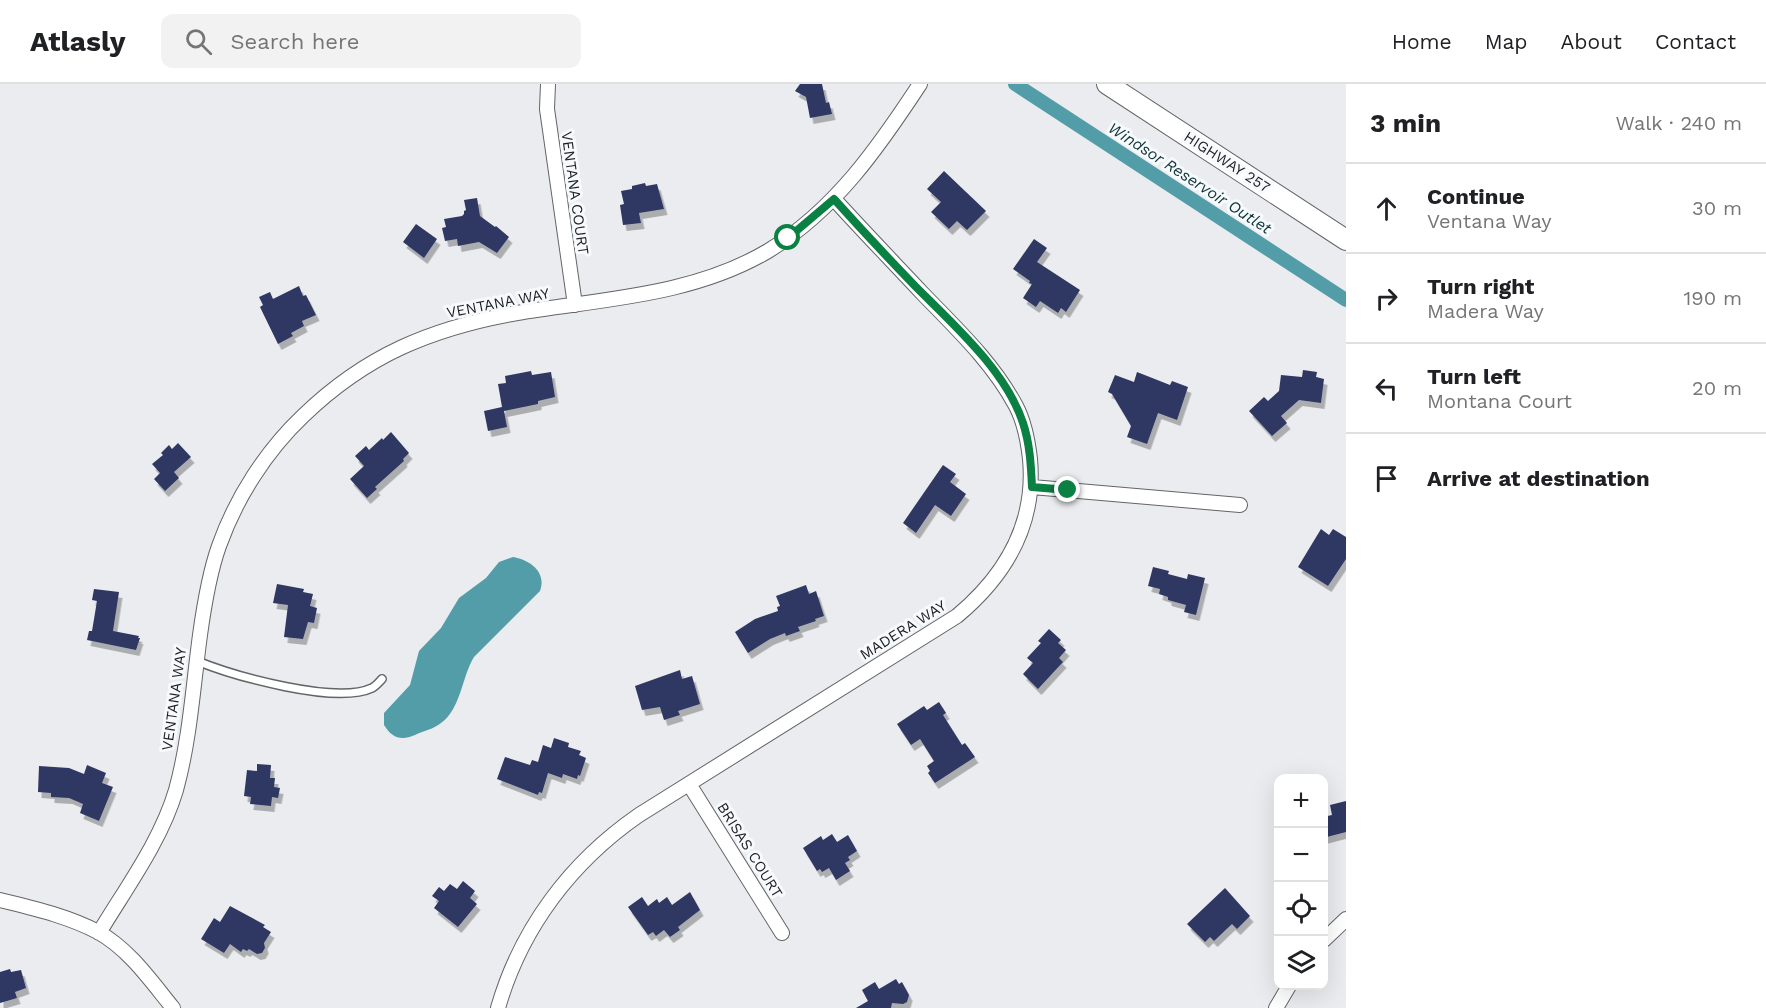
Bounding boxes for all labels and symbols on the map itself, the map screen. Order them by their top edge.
water label: Windsor Reservoir Outlet [1105,118,1276,238]
street label: HIGHWAY 257 [1181,127,1273,197]
street label: VENTANA COURT [557,130,593,256]
route start [774,224,800,250]
street label: VENTANA WAY [445,284,551,322]
route end [1054,476,1080,502]
street label: MADERA WAY [856,596,950,664]
street label: VENTANA WAY [158,646,190,752]
street label: BRISAS COURT [713,799,787,901]

